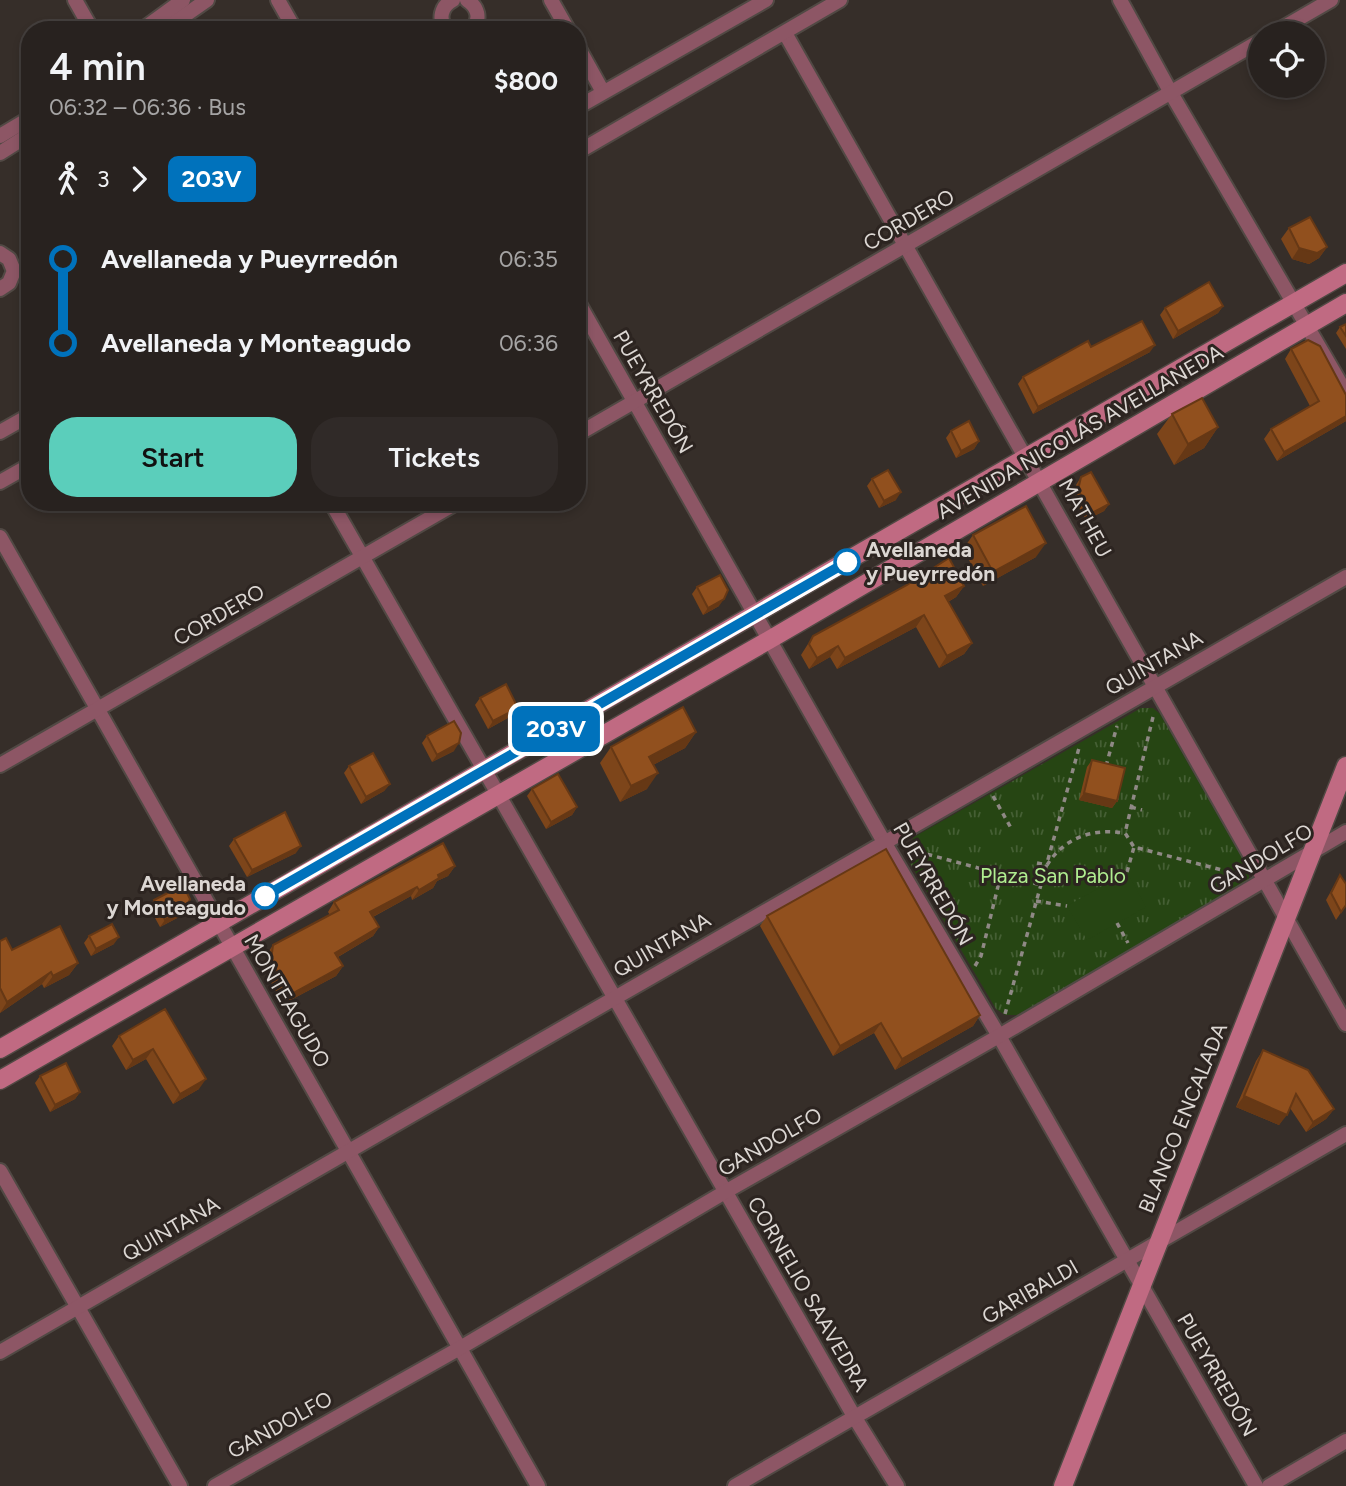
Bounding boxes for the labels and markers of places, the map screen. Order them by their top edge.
place label: Avellaneda y Pueyrredón [866,537,995,586]
marker: Avellaneda y Pueyrredón [834,549,860,575]
place label: Avellaneda y Monteagudo [106,871,246,920]
marker: Avellaneda y Monteagudo [252,883,278,909]

